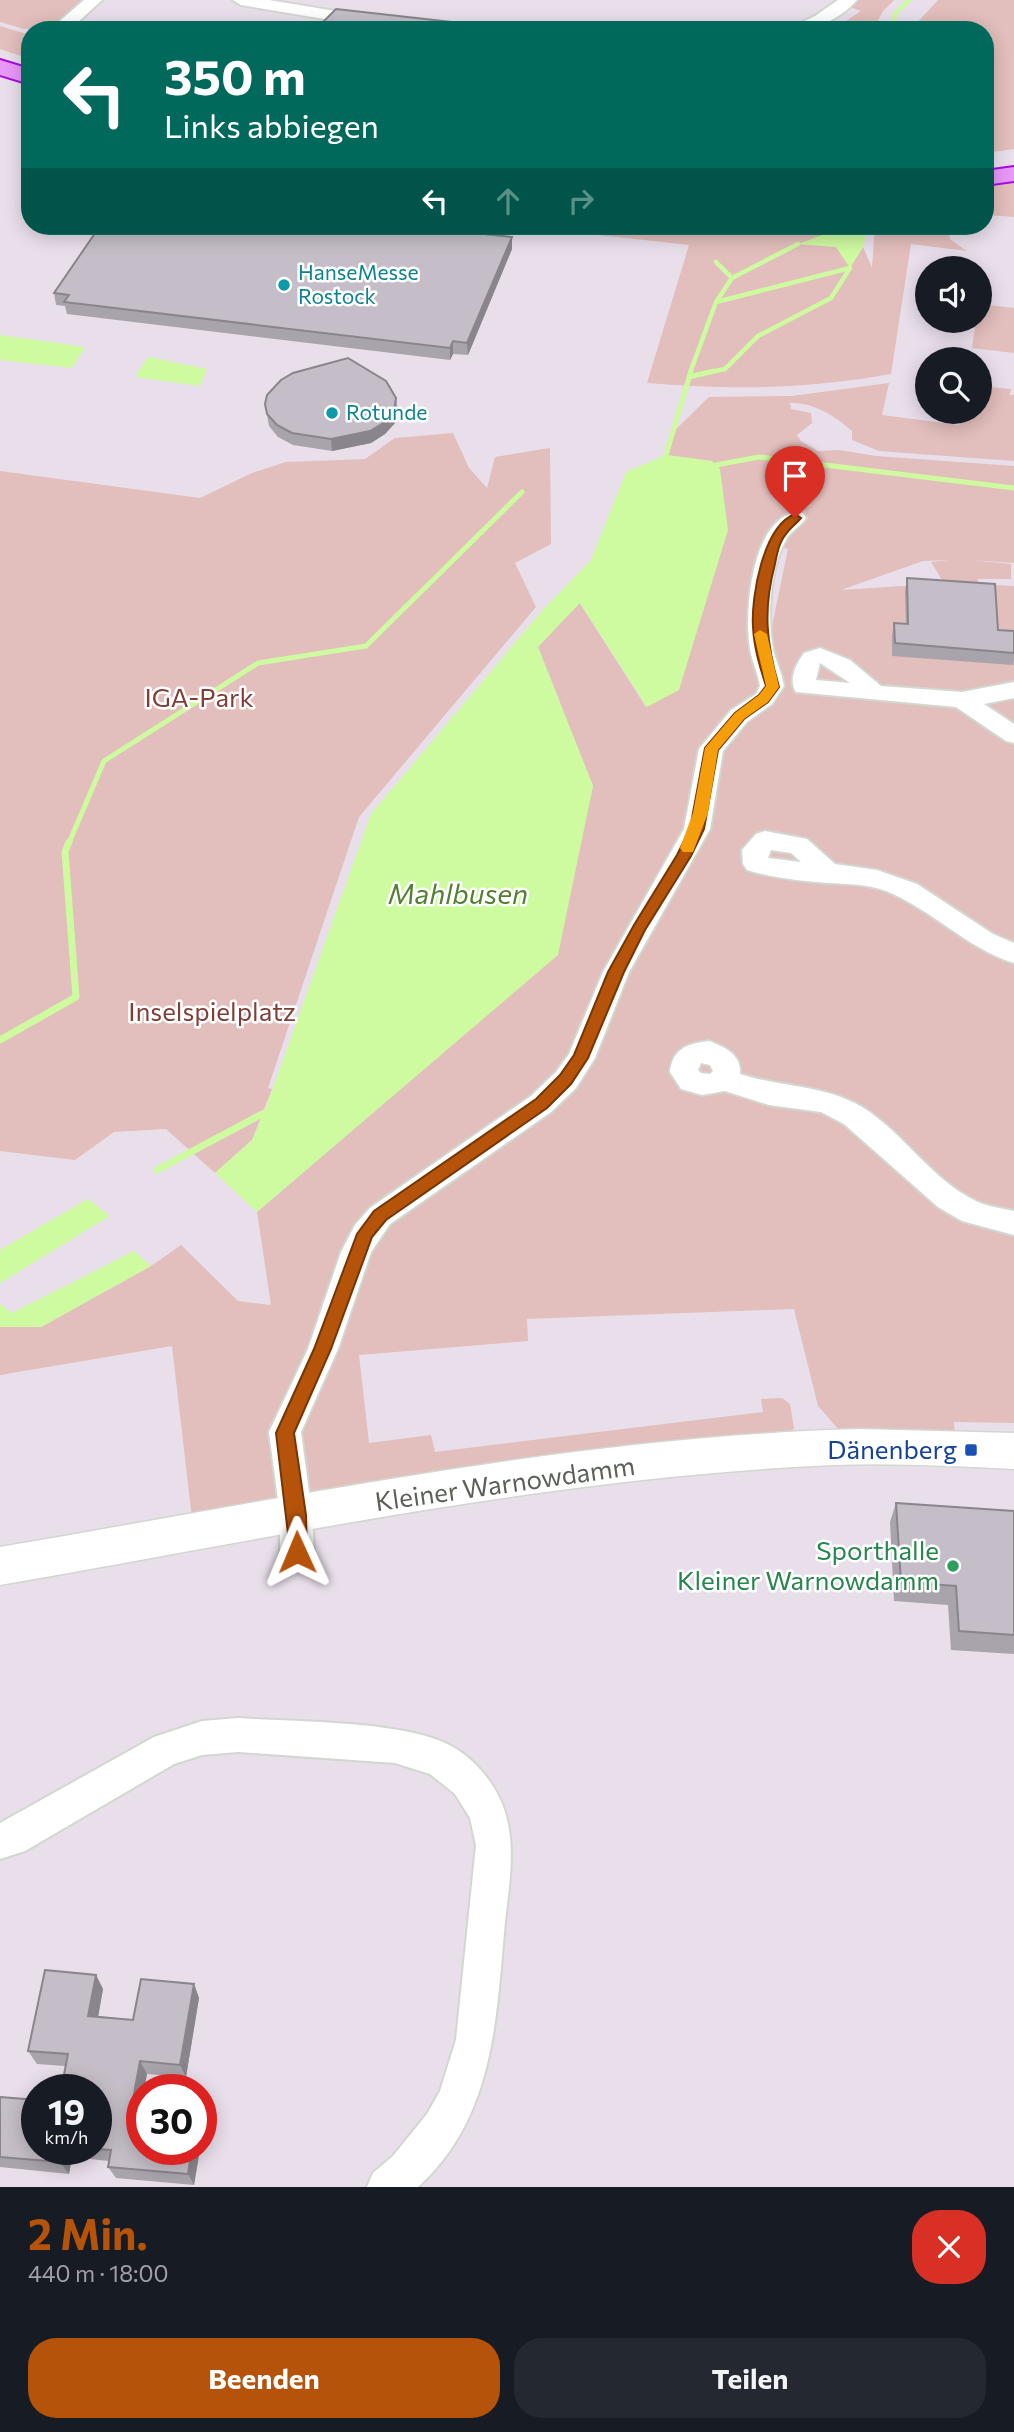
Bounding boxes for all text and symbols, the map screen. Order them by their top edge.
text: 350 m [164,45,306,105]
icon: left [49,49,140,140]
text: Links abbiegen [164,105,379,145]
icon: left [416,182,454,220]
icon: ahead [489,182,527,220]
icon: right [562,182,600,220]
map controls [915,256,992,424]
button: sound [915,256,992,333]
place label: HanseMesse Rostock [298,259,419,308]
marker: HanseMesse Rostock [276,277,292,293]
button: search [915,347,992,424]
place label: Rotunde [346,399,427,424]
marker: Rotunde [324,405,340,421]
pin [765,446,825,518]
icon: arrive [776,457,814,495]
park label: IGA-Park [144,681,254,712]
water label: Mahlbusen [388,876,528,910]
park label: Inselspielplatz [128,995,296,1026]
place label: Dänenberg [827,1433,957,1464]
marker: Dänenberg [963,1442,979,1458]
street label: Kleiner Warnowdamm [373,1449,637,1516]
position arrow [260,1515,334,1589]
place label: Sporthalle Kleiner Warnowdamm [677,1534,939,1595]
marker: Sporthalle Kleiner Warnowdamm [945,1558,961,1574]
speed limit sign: 30 [126,2074,217,2165]
text: 19 [48,2089,85,2132]
text: km/h [45,2126,88,2148]
text: 2 Min. [28,2207,148,2259]
button: close [912,2210,986,2284]
text: 440 m · 18:00 [28,2259,169,2287]
button: Beenden [28,2338,500,2418]
button: Teilen [514,2338,986,2418]

